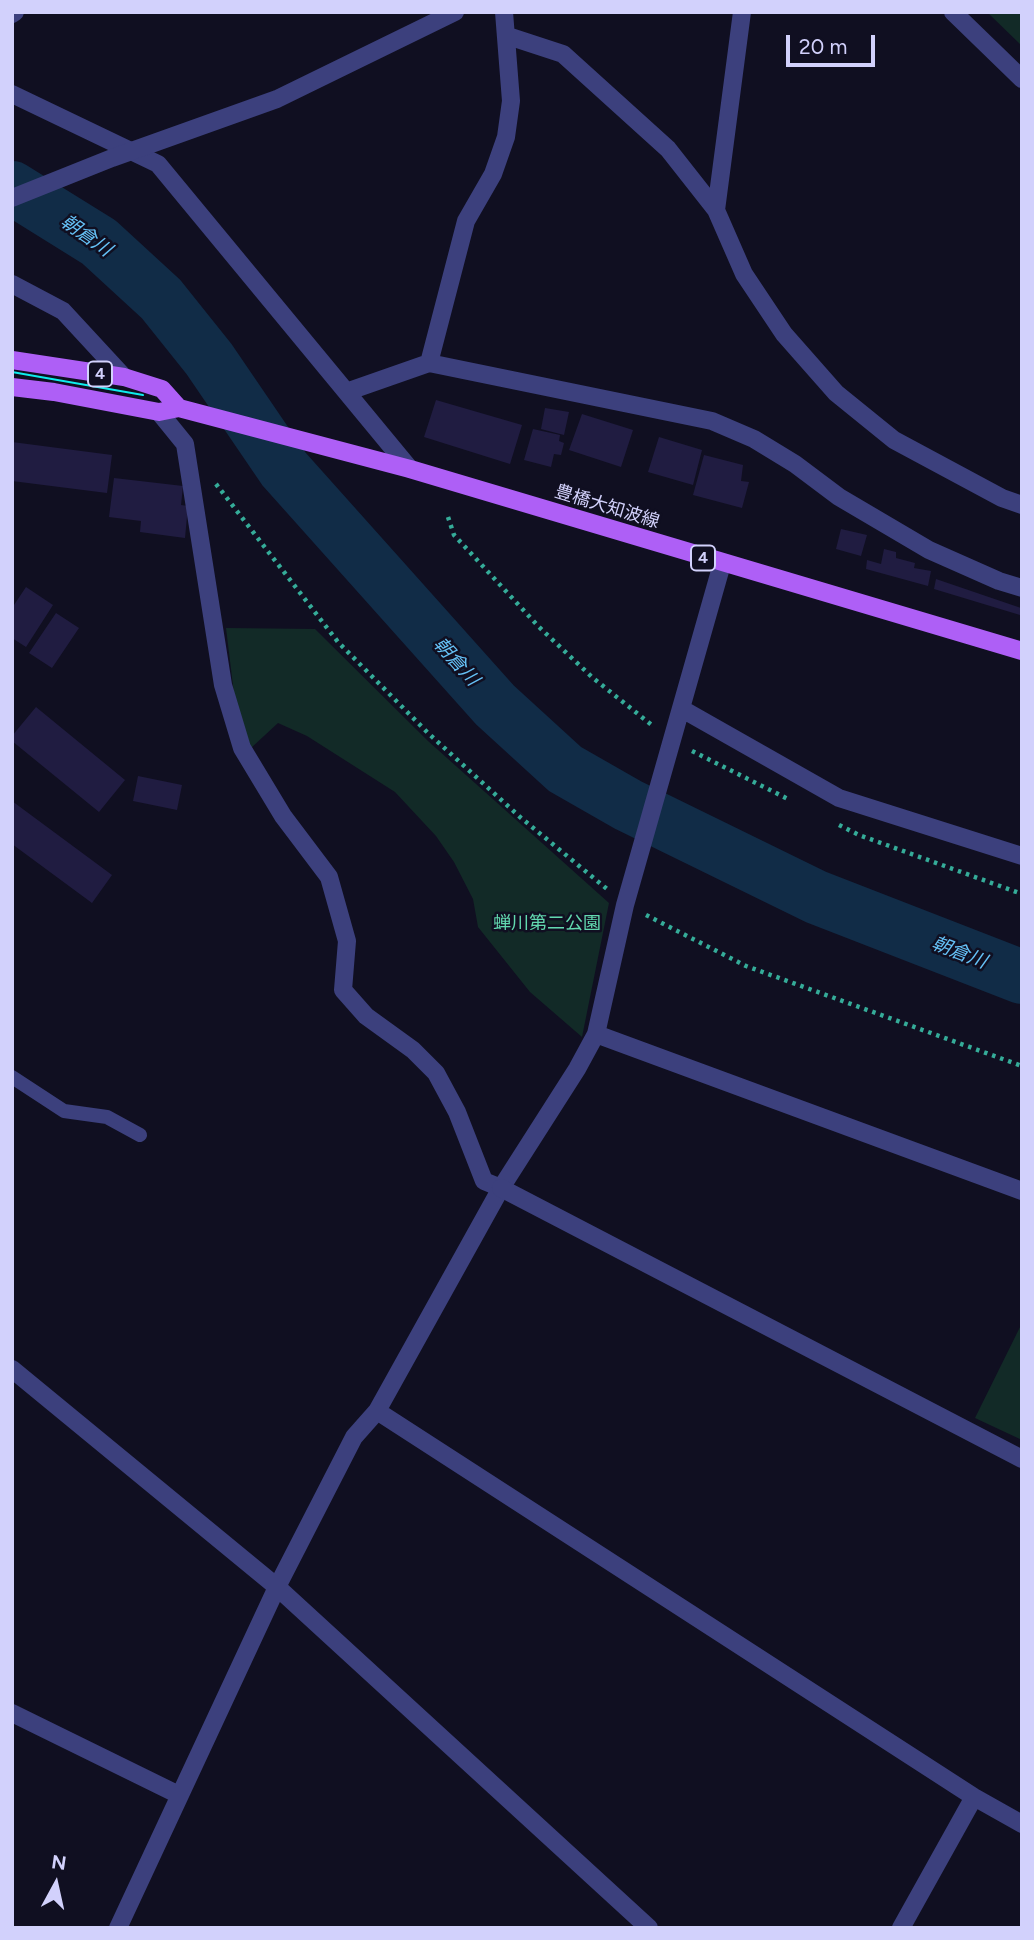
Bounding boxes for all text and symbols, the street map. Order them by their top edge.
scale bar [789,21,878,65]
text: 20 m [799,34,847,59]
water label: 朝倉川 [56,210,116,262]
road number: 4 [88,362,112,386]
street label: 豊橋大知波線 [552,481,662,533]
road number: 4 [691,545,715,570]
water label: 朝倉川 [428,633,484,691]
park label: 蝉川第二公園 [493,913,601,935]
water label: 朝倉川 [928,932,990,974]
north arrow [21,1849,91,1919]
text: N [50,1850,68,1875]

